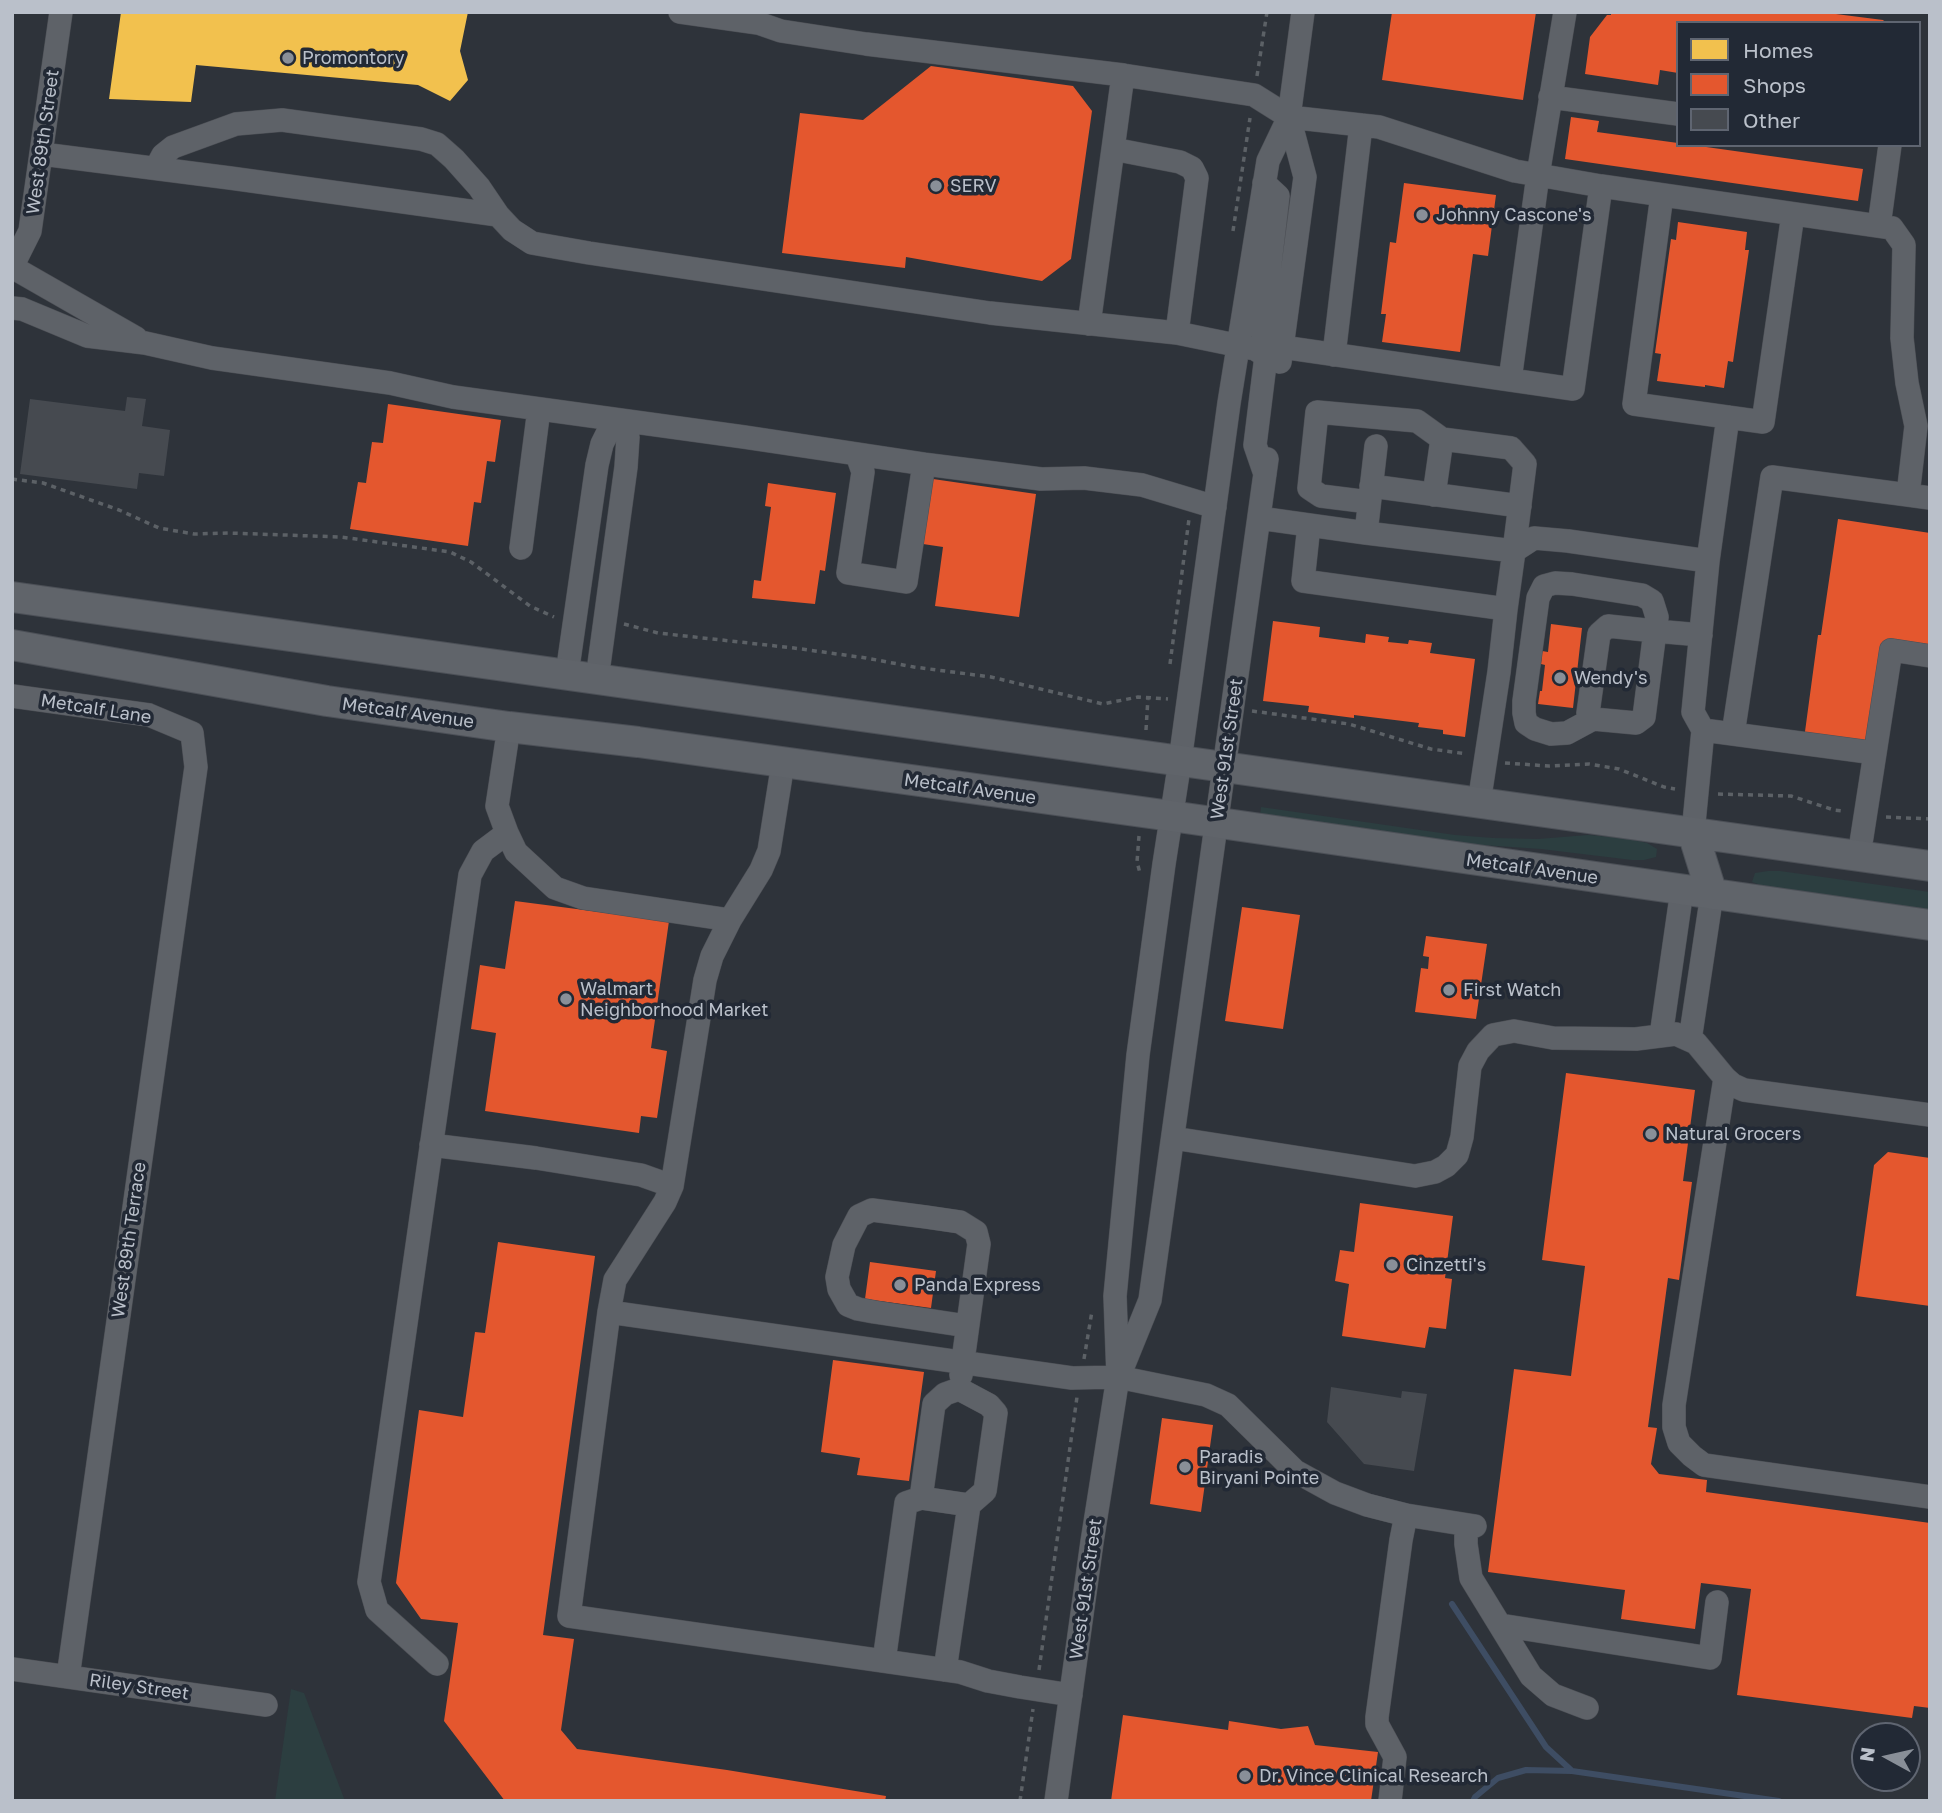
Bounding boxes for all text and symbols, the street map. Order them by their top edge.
legend [1676,21,1921,147]
text: Homes [1743,37,1813,63]
place label: Promontory [302,47,405,69]
marker: Promontory [280,50,296,66]
street label: West 89th Street [22,68,64,216]
text: Shops [1743,72,1806,98]
text: Other [1743,107,1800,133]
place label: SERV [950,175,996,197]
marker: SERV [928,178,944,194]
place label: Johnny Cascone's [1436,204,1592,226]
marker: Johnny Cascone's [1414,207,1430,223]
place label: Wendy's [1574,667,1647,689]
marker: Wendy's [1552,670,1568,686]
street label: West 91st Street [1206,677,1248,821]
street label: Metcalf Lane [39,690,153,728]
street label: Metcalf Avenue [341,693,475,733]
street label: Metcalf Avenue [903,769,1037,809]
street label: Metcalf Avenue [1465,849,1599,889]
place label: Walmart Neighborhood Market [580,978,768,1020]
place label: First Watch [1463,979,1561,1001]
marker: First Watch [1441,982,1457,998]
marker: Walmart Neighborhood Market [558,991,574,1007]
place label: Natural Grocers [1665,1123,1801,1145]
marker: Natural Grocers [1643,1126,1659,1142]
street label: West 89th Terrace [107,1161,151,1319]
place label: Cinzetti's [1406,1254,1486,1276]
marker: Cinzetti's [1384,1257,1400,1273]
place label: Panda Express [914,1274,1041,1296]
marker: Panda Express [892,1277,908,1293]
place label: Paradis Biryani Pointe [1199,1446,1319,1488]
marker: Paradis Biryani Pointe [1177,1459,1193,1475]
street label: West 91st Street [1065,1517,1107,1661]
street label: Riley Street [88,1669,190,1705]
north arrow [1851,1722,1921,1792]
text: N [1854,1746,1879,1763]
place label: Dr. Vince Clinical Research [1259,1765,1488,1787]
marker: Dr. Vince Clinical Research [1237,1768,1253,1784]

